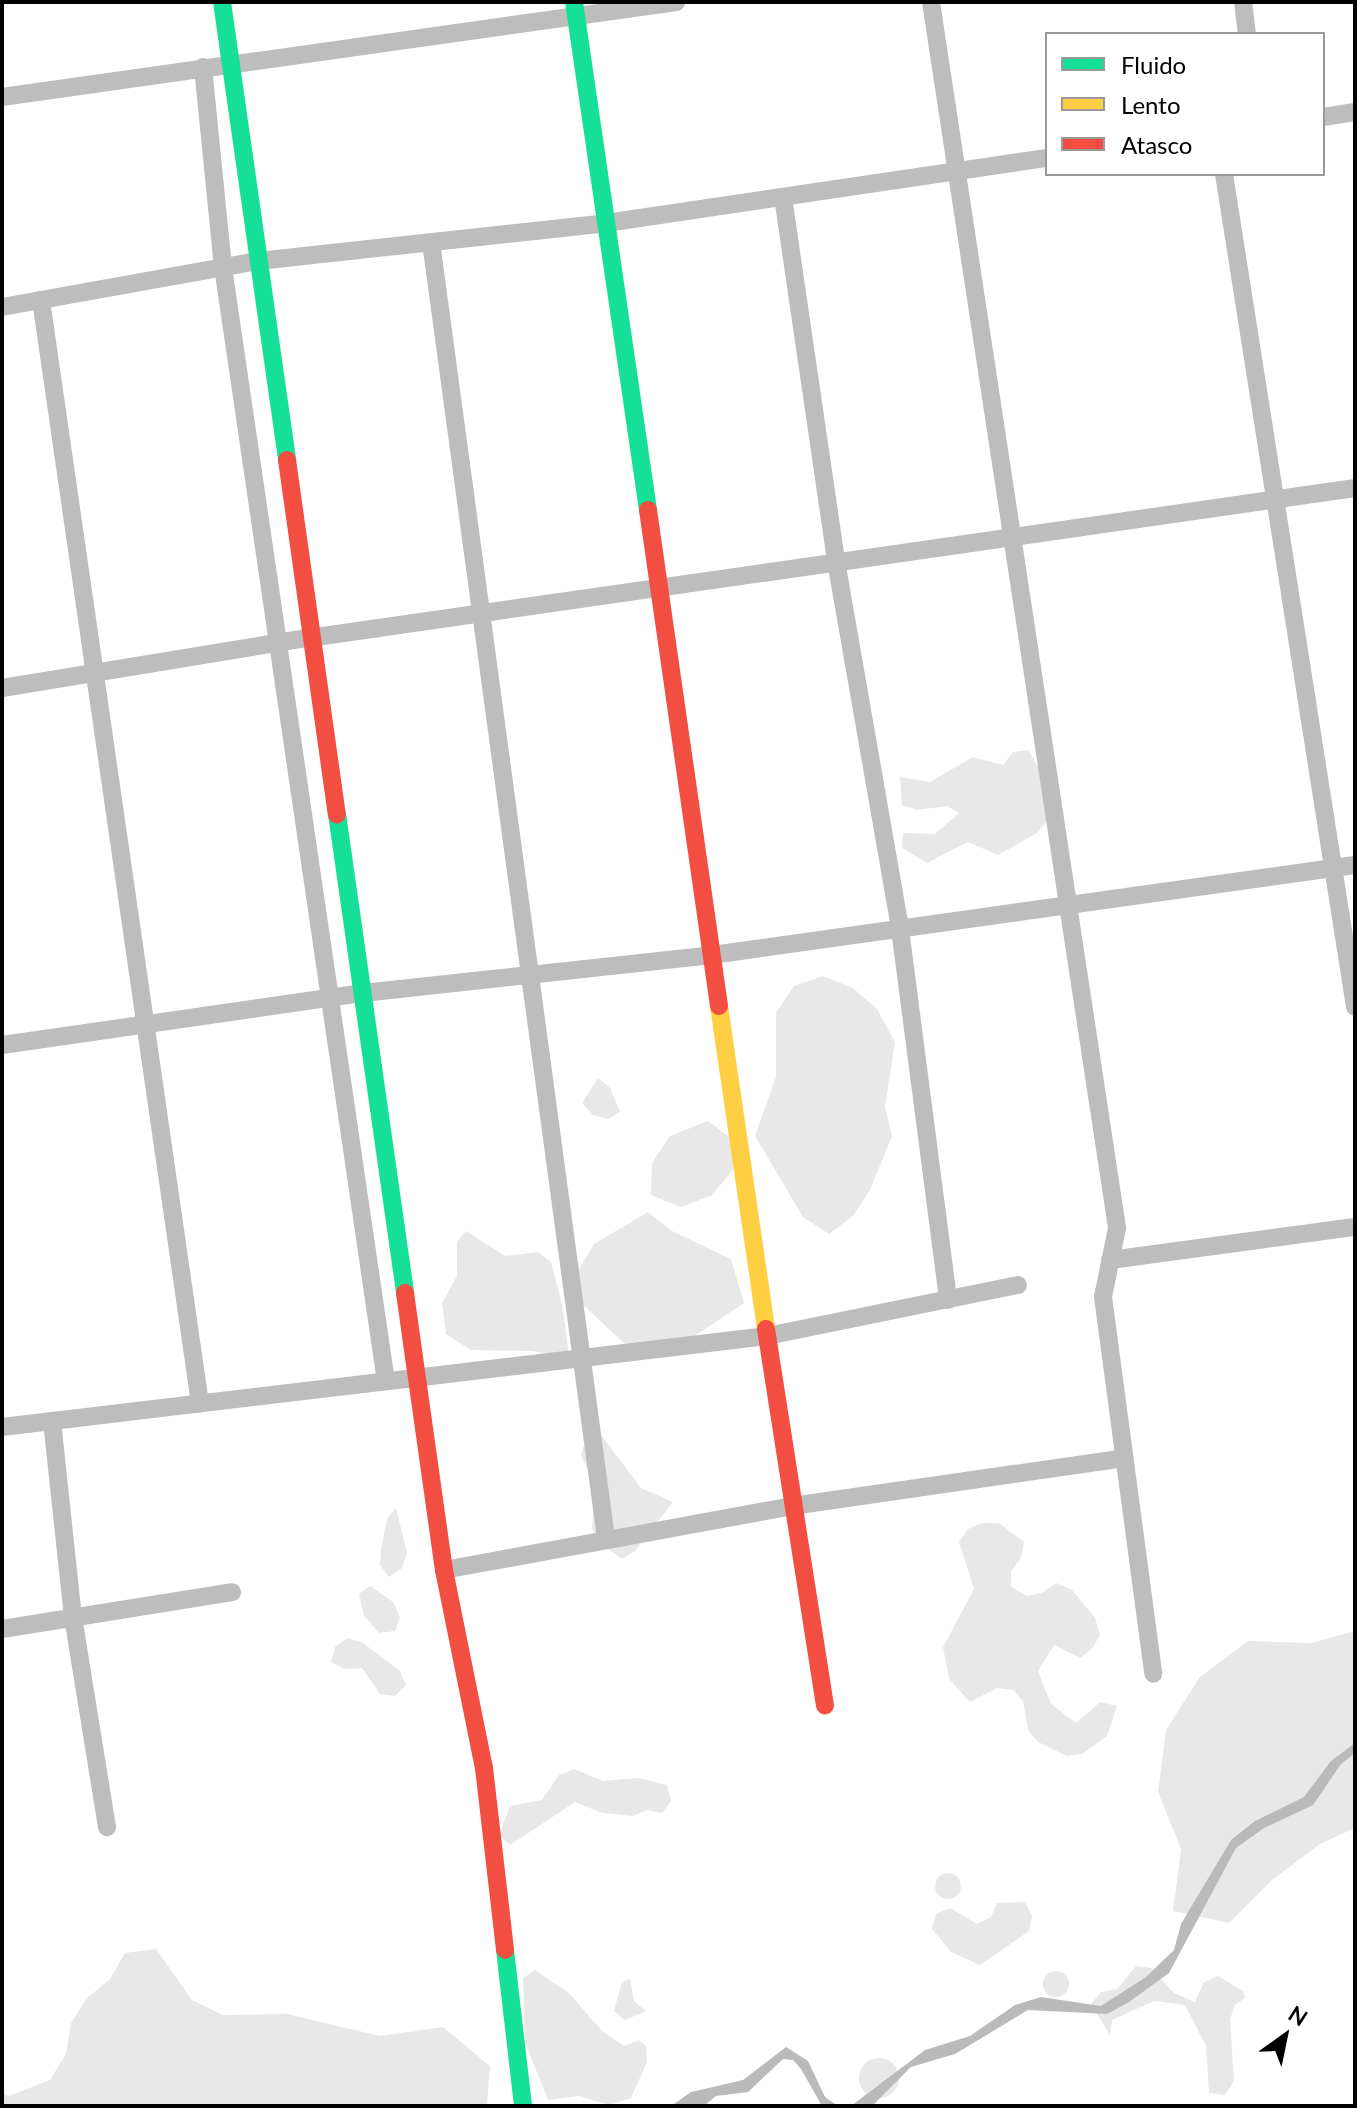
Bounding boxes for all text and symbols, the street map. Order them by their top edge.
legend [1045,32,1325,176]
text: Fluido [1121,50,1186,79]
text: Lento [1121,90,1181,119]
text: Atasco [1121,130,1192,159]
north arrow [1245,1996,1325,2076]
text: N [1284,2000,1313,2031]

